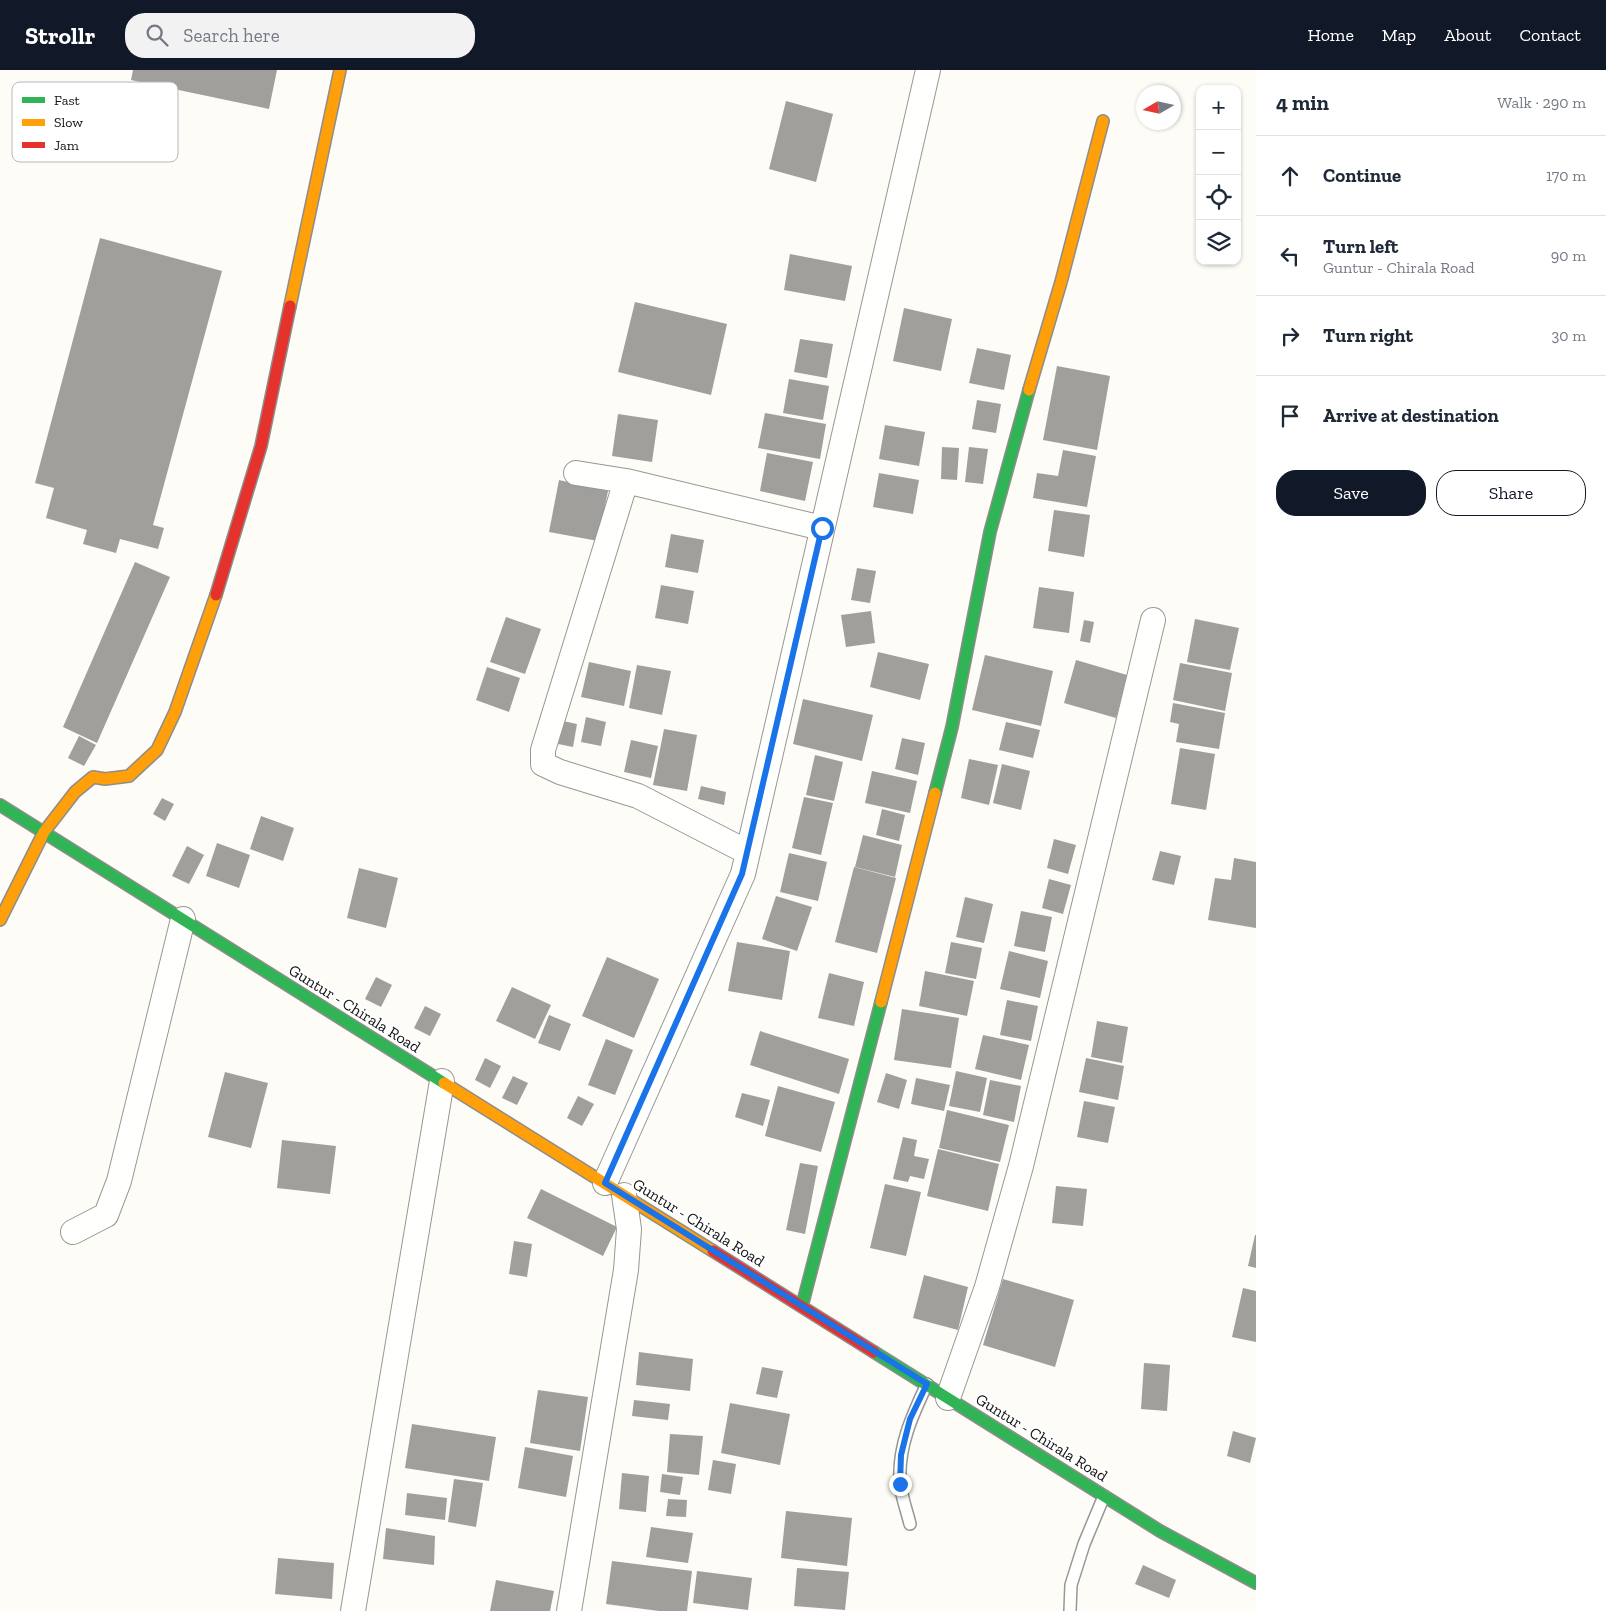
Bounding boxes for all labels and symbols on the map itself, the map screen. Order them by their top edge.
legend [12,82,178,162]
north arrow [1136,85,1181,130]
text: Fast [54,92,81,109]
text: Slow [54,114,83,131]
text: Jam [54,137,79,154]
route start [811,517,834,540]
street label: Guntur - Chirala Road [285,960,424,1057]
street label: Guntur - Chirala Road [629,1174,768,1271]
street label: Guntur - Chirala Road [972,1389,1111,1486]
route end [889,1473,912,1496]

